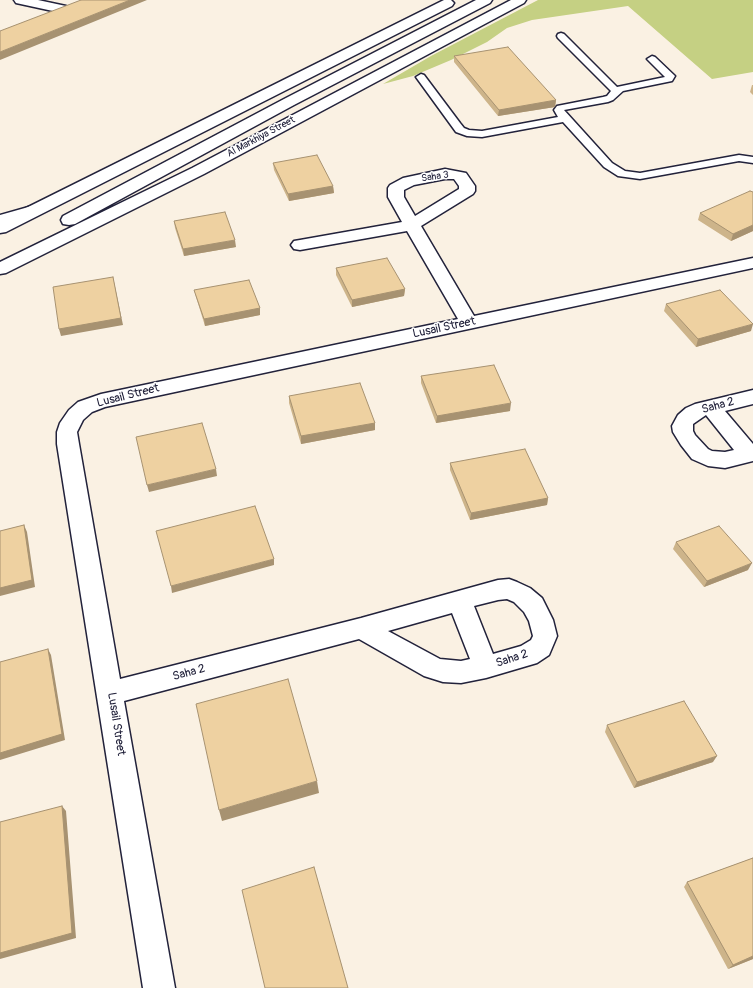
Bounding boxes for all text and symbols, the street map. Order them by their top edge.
street label: Al Markhiya Street [225,114,297,160]
street label: Saha 3 [421,169,449,185]
street label: Lusail Street [411,314,477,342]
street label: Lusail Street [95,381,161,411]
street label: Saha 2 [700,395,736,417]
street label: Saha 2 [494,647,530,671]
street label: Saha 2 [171,662,207,684]
street label: Lusail Street [104,691,128,757]

